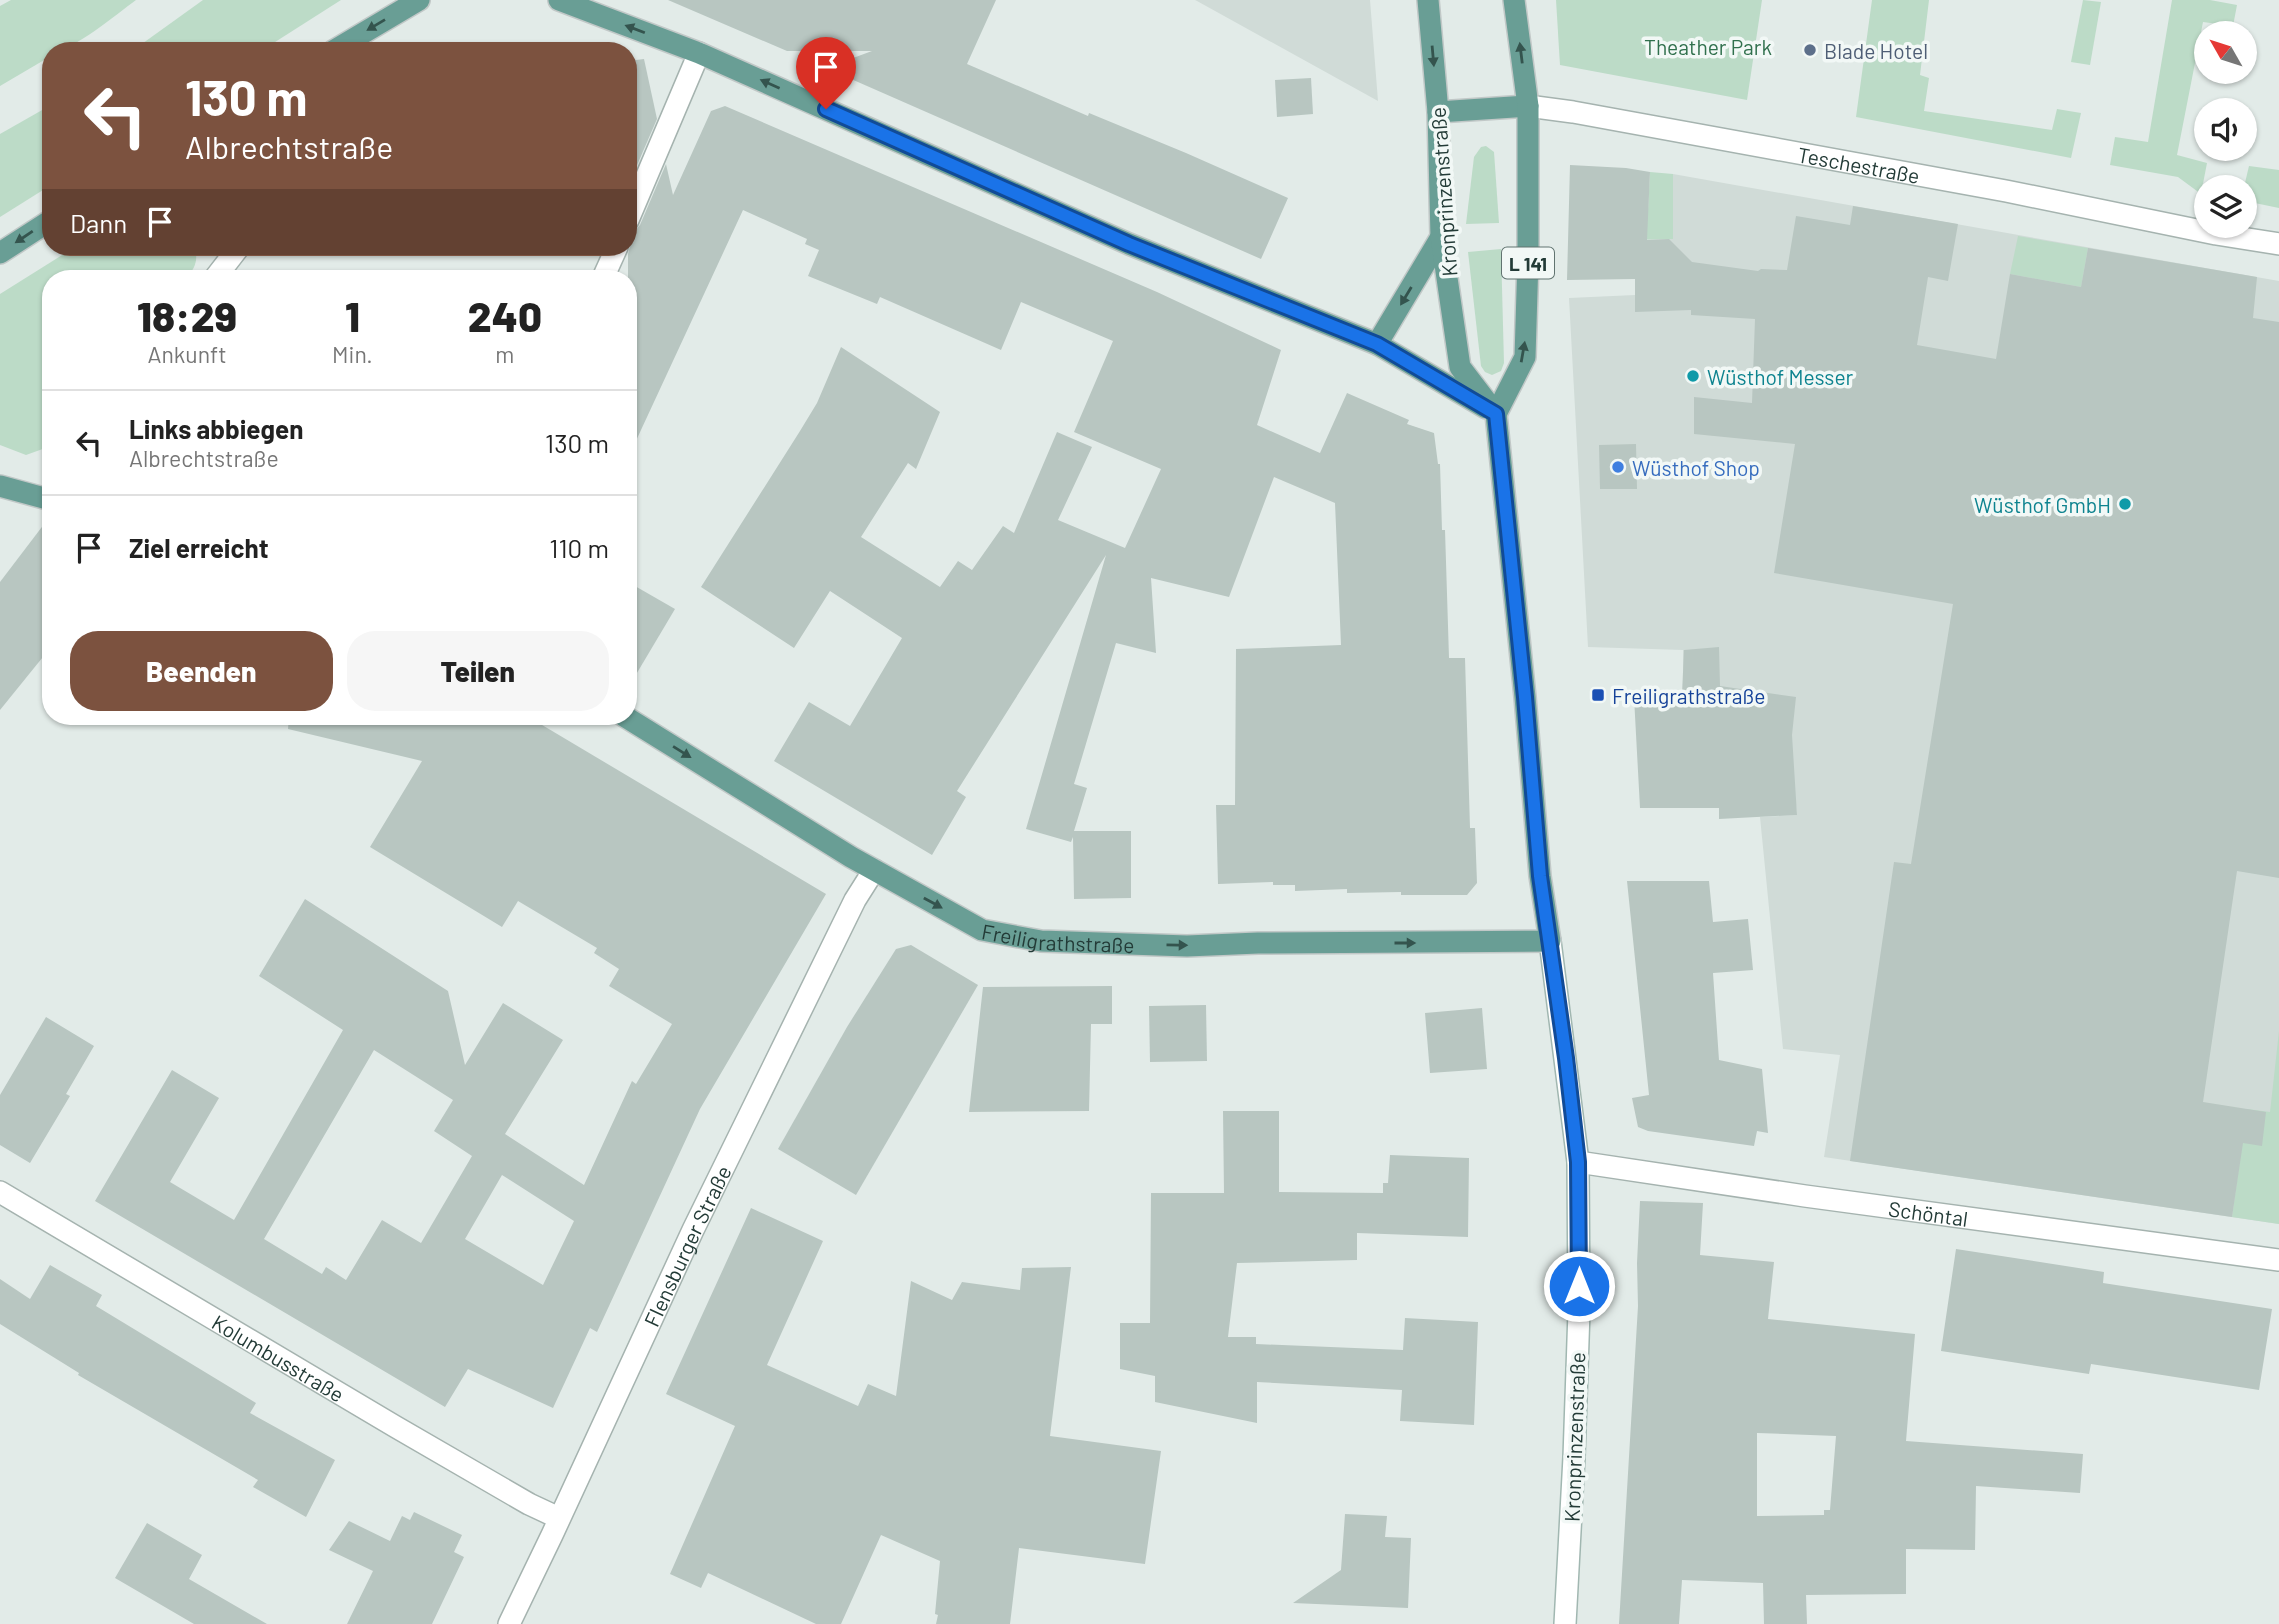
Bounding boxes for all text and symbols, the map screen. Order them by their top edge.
one-way arrow [367,19,386,32]
north arrow [2194,21,2258,84]
map controls [2194,21,2257,238]
one-way arrow [625,23,646,34]
park label: Theather Park [1644,34,1772,59]
pin [796,37,856,109]
place label: Blade Hotel [1824,38,1928,63]
one-way arrow [1515,42,1526,64]
marker: Blade Hotel [1802,42,1818,58]
one-way arrow [1428,45,1439,67]
icon: arrive [807,48,845,86]
text: 130 m [185,67,307,126]
icon: left [70,70,161,161]
one-way arrow [760,78,780,90]
button: sound [2194,98,2257,161]
street label: Kronprinzenstraße [1425,106,1461,278]
text: Albrechtstraße [185,127,393,165]
street label: Teschestraße [1796,141,1922,188]
button: layers [2194,175,2257,238]
icon: arrive [141,203,179,241]
text: Dann [70,207,127,238]
one-way arrow [14,231,34,244]
road number: L 141 [1502,247,1554,278]
one-way arrow [1400,286,1413,305]
text: 18:29 [137,290,237,340]
text: 1 [345,290,360,340]
text: 240 [468,290,542,340]
text: Ankunft [147,340,227,368]
text: Min. [332,340,373,368]
text: m [495,340,514,368]
one-way arrow [1518,341,1529,363]
place label: Wüsthof Messer [1707,364,1854,389]
marker: Wüsthof Messer [1685,368,1701,384]
text: Links abbiegen [129,413,303,444]
icon: left [70,424,108,462]
text: 130 m [545,427,609,458]
text: Albrechtstraße [129,444,279,472]
place label: Wüsthof Shop [1632,455,1760,480]
marker: Wüsthof Shop [1610,459,1626,475]
place label: Wüsthof GmbH [1974,492,2111,517]
marker: Wüsthof GmbH [2117,496,2133,512]
icon: arrive [70,529,108,567]
text: Ziel erreicht [129,532,269,563]
text: 110 m [549,532,609,563]
button: Beenden [70,631,333,711]
button: Teilen [347,631,609,711]
place label: Freiligrathstraße [1612,683,1765,708]
marker: Freiligrathstraße [1590,687,1606,703]
one-way arrow [672,745,691,758]
one-way arrow [924,897,943,909]
street label: Freiligrathstraße [980,918,1135,957]
one-way arrow [1394,937,1416,949]
one-way arrow [1167,940,1189,951]
street label: Flensburger Straße [638,1161,735,1330]
street label: Schöntal [1887,1195,1970,1230]
position arrow [1542,1249,1616,1323]
street label: Kolumbusstraße [208,1309,349,1406]
street label: Kronprinzenstraße [1559,1352,1589,1522]

